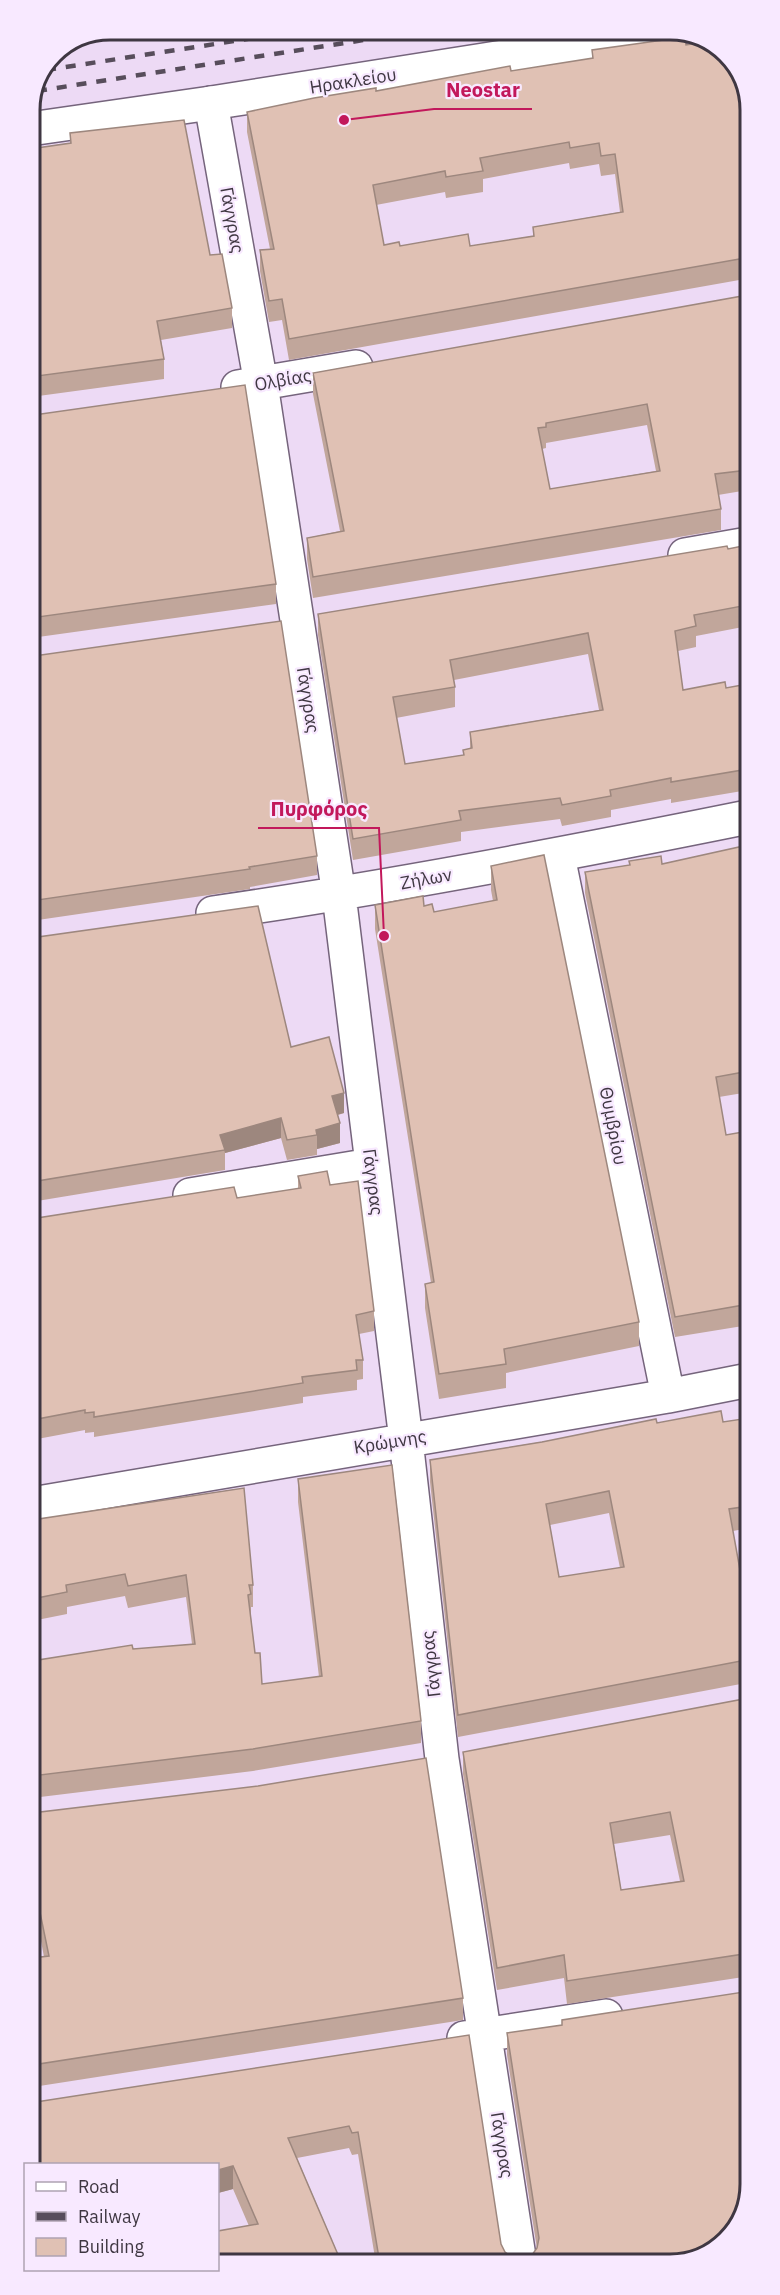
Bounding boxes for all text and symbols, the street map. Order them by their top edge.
street label: Ηρακλείου [308,62,398,99]
callout: Neostar [434,71,532,109]
text: Neostar [446,76,520,103]
street label: Γάγγρας [215,185,250,255]
street label: Ολβίας [253,363,314,396]
street label: Γάγγρας [292,665,325,735]
callout: Πυρφόρος [258,790,379,828]
text: Πυρφόρος [270,795,368,822]
street label: Ζήλων [398,863,454,894]
street label: Θυμβρίου [595,1085,632,1167]
street label: Γάγγρας [358,1147,389,1217]
street label: Κρώμνης [352,1424,428,1459]
street label: Γάγγρας [416,1629,445,1699]
street label: Γάγγρας [486,2110,519,2180]
legend [24,2163,219,2271]
text: Road [78,2175,119,2198]
text: Railway [78,2205,140,2228]
text: Building [78,2235,145,2258]

